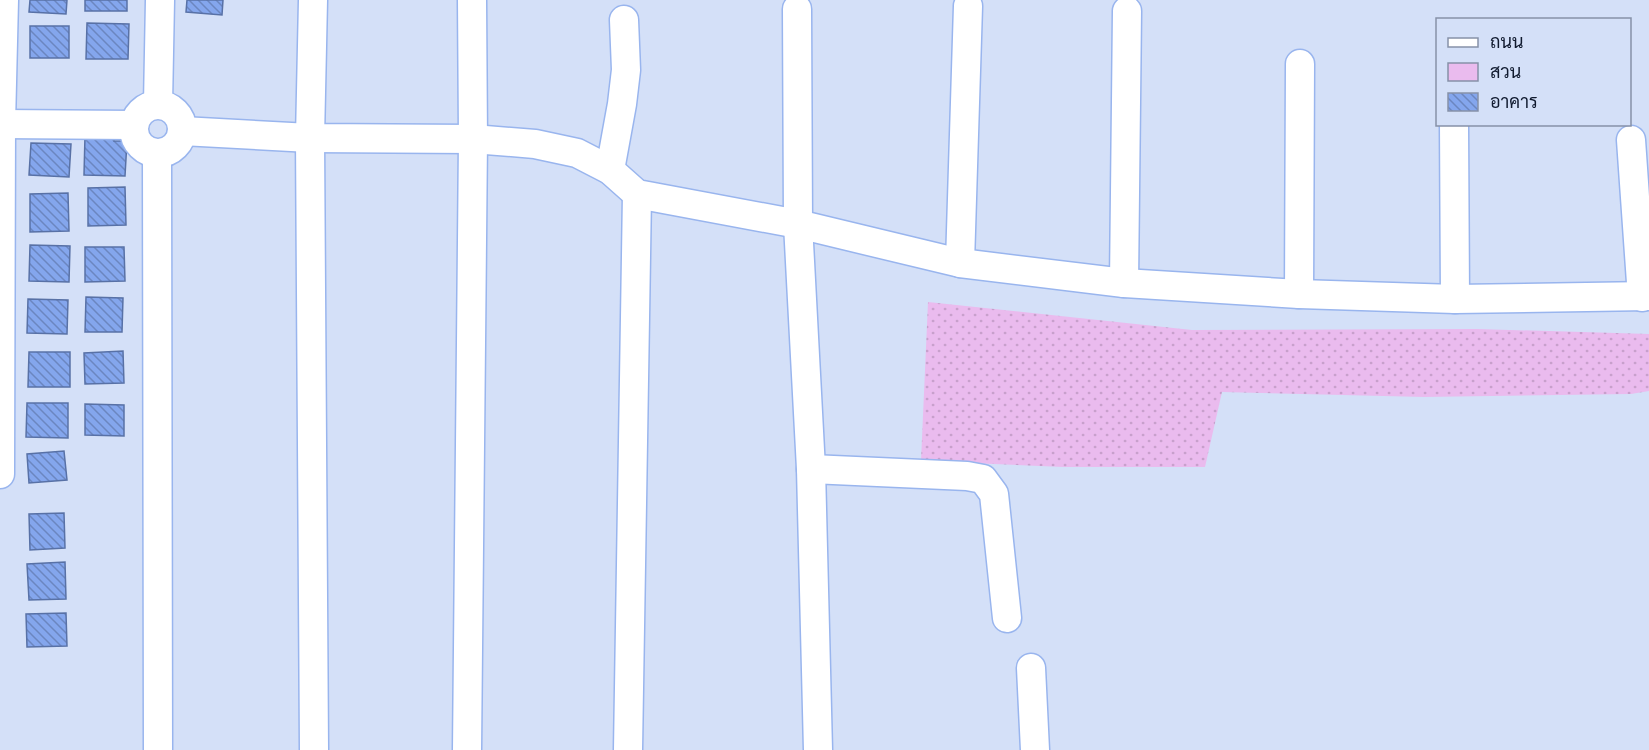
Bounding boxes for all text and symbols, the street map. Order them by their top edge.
legend [1436,18,1631,126]
text: ถนน [1490,31,1523,53]
text: สวน [1490,61,1521,83]
text: อาคาร [1490,91,1538,113]

